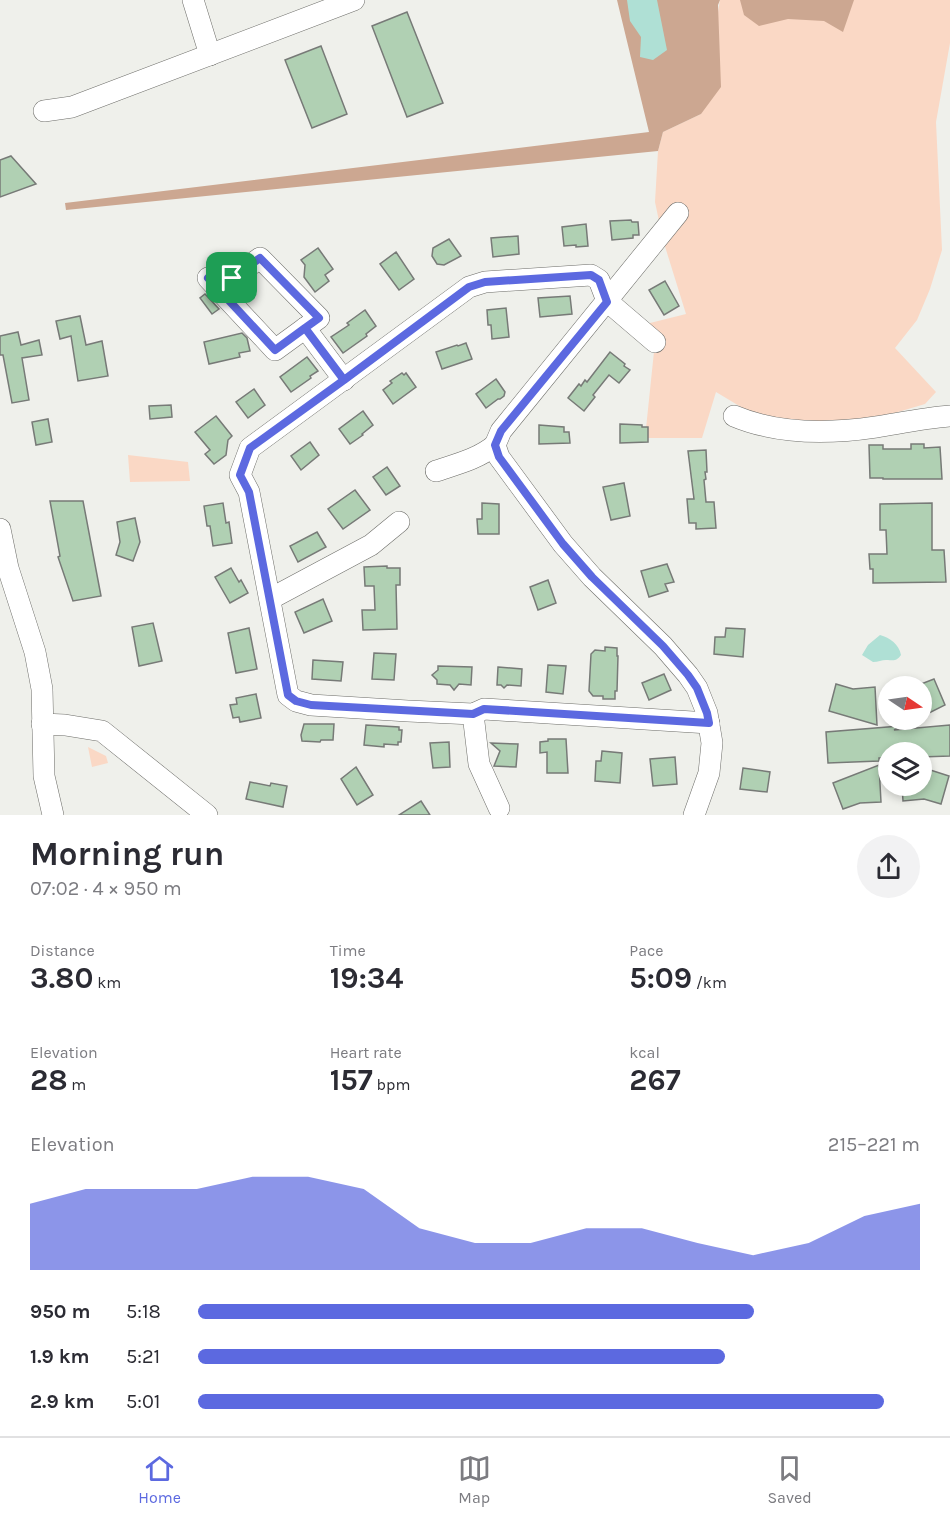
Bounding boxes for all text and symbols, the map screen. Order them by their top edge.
pin [206,252,257,303]
icon: arrive [215,261,248,294]
north arrow [878,676,932,730]
map controls [878,676,932,796]
button: layers [878,742,932,796]
text: Morning run [30,835,224,873]
button: share [857,835,920,898]
text: 07:02 · 4 × 950 m [30,877,182,900]
text: Distance [30,941,95,960]
text: Time [330,941,366,960]
text: Pace [629,941,663,960]
text: 3.80 [30,960,93,996]
text: 19:34 [330,960,403,996]
text: 5:09 [629,960,692,996]
text: km [93,973,121,992]
text: /km [692,973,727,992]
text: Elevation [30,1043,98,1062]
text: Heart rate [330,1043,402,1062]
text: kcal [629,1043,660,1062]
text: 28 [30,1062,68,1098]
text: 157 [330,1062,373,1098]
text: 267 [629,1062,681,1098]
text: m [68,1075,86,1094]
text: bpm [373,1075,410,1094]
text: Elevation [30,1133,115,1156]
text: 215–221 m [828,1133,920,1156]
text: 950 m [30,1300,91,1323]
text: 5:18 [126,1300,161,1323]
text: 1.9 km [30,1345,90,1368]
text: 5:21 [126,1345,160,1368]
text: 2.9 km [30,1390,94,1413]
text: 5:01 [126,1390,160,1413]
tab: Home [138,1452,181,1507]
tab: Map [458,1452,491,1507]
tab: Saved [767,1452,812,1507]

